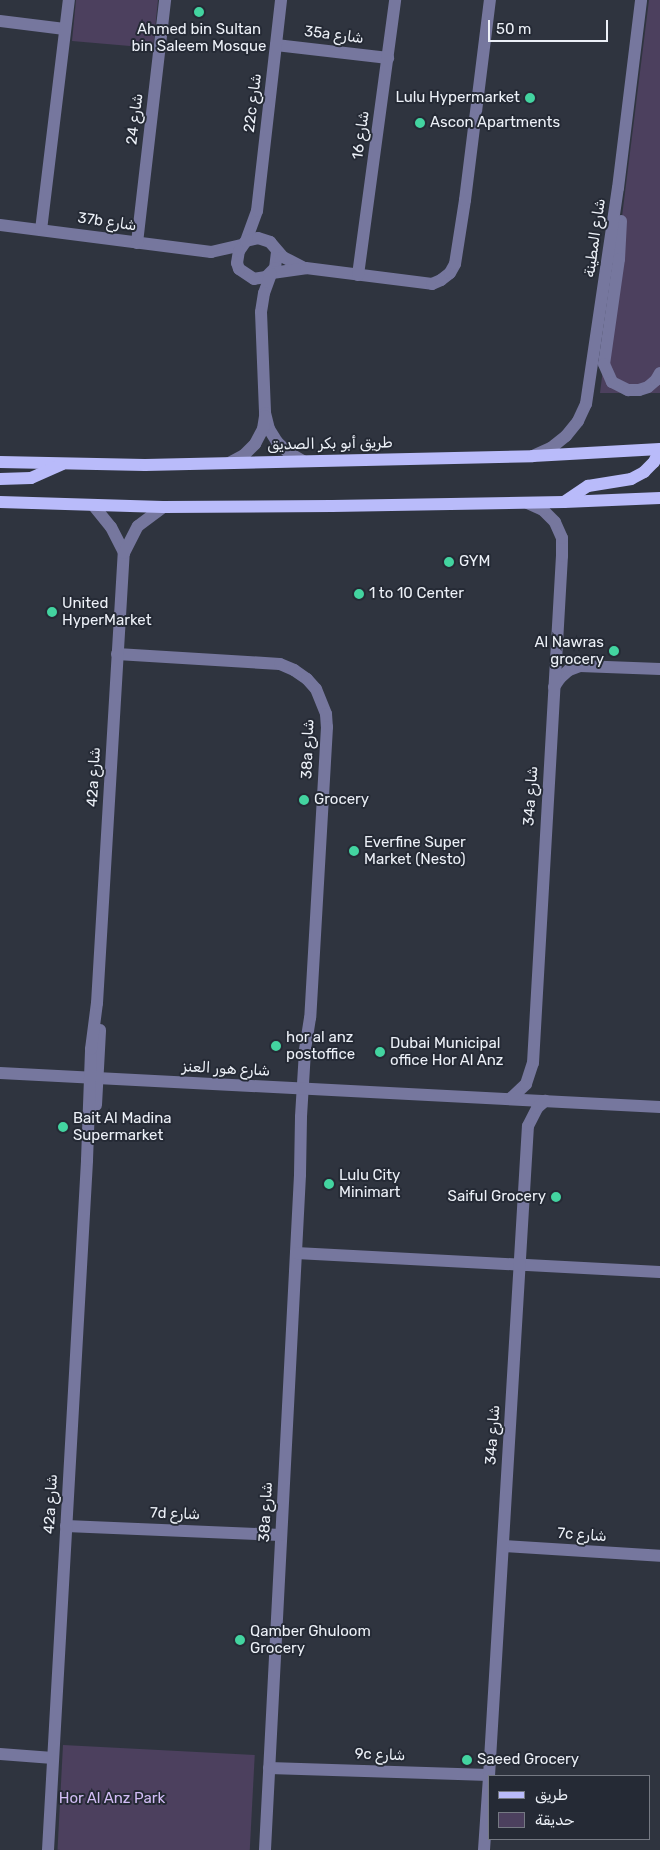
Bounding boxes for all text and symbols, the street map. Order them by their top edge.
marker: Ahmed bin Sultan bin Saleem Mosque [193,6,205,18]
scale bar [490,10,610,42]
place label: Ahmed bin Sultan bin Saleem Mosque [132,20,266,55]
text: 50 m [496,20,531,38]
street label: 35a شارع [303,22,365,48]
street label: 22c شارع [240,72,266,134]
place label: Lulu Hypermarket [395,89,520,107]
street label: شارع 24 [123,92,147,146]
marker: Lulu Hypermarket [524,92,536,104]
street label: شارع 16 [349,109,373,161]
place label: Ascon Apartments [430,114,560,132]
marker: Ascon Apartments [414,117,426,129]
street label: شارع المطينة [581,197,609,279]
street label: 37b شارع [76,209,138,235]
street label: طريق أبو بكر الصديق [267,434,393,454]
place label: GYM [459,553,490,571]
marker: GYM [443,556,455,568]
place label: 1 to 10 Center [369,585,464,603]
marker: 1 to 10 Center [353,588,365,600]
place label: United HyperMarket [62,594,152,629]
marker: United HyperMarket [46,606,58,618]
place label: Al Nawras grocery [534,633,604,668]
marker: Al Nawras grocery [608,645,620,657]
street label: 38a شارع [298,719,318,779]
street label: 42a شارع [83,747,105,807]
street label: 34a شارع [520,765,542,827]
place label: Grocery [314,791,369,809]
marker: Grocery [298,794,310,806]
place label: Everfine Super Market (Nesto) [364,833,466,868]
marker: Everfine Super Market (Nesto) [348,845,360,857]
place label: hor al anz postoffice [286,1028,355,1063]
place label: Dubai Municipal office Hor Al Anz [390,1034,505,1069]
marker: hor al anz postoffice [270,1040,282,1052]
marker: Dubai Municipal office Hor Al Anz [374,1046,386,1058]
street label: شارع هور العنز [181,1058,271,1080]
place label: Bait Al Madina Supermarket [73,1109,172,1144]
marker: Bait Al Madina Supermarket [57,1121,69,1133]
place label: Lulu City Minimart [339,1166,400,1201]
marker: Lulu City Minimart [323,1178,335,1190]
place label: Saiful Grocery [448,1188,546,1206]
marker: Saiful Grocery [550,1191,562,1203]
street label: 34a شارع [482,1404,504,1466]
street label: 42a شارع [40,1474,62,1534]
street label: 38a شارع [255,1481,277,1543]
street label: 7d شارع [150,1504,200,1524]
street label: 7c شارع [557,1524,607,1546]
place label: Qamber Ghuloom Grocery [250,1622,371,1657]
marker: Qamber Ghuloom Grocery [234,1634,246,1646]
street label: 9c شارع [354,1745,406,1765]
place label: Saeed Grocery [477,1751,579,1769]
marker: Saeed Grocery [461,1754,473,1766]
legend [488,1775,650,1840]
text: طريق [535,1786,568,1804]
park label: Hor Al Anz Park [58,1790,166,1808]
text: حديقة [535,1811,575,1829]

